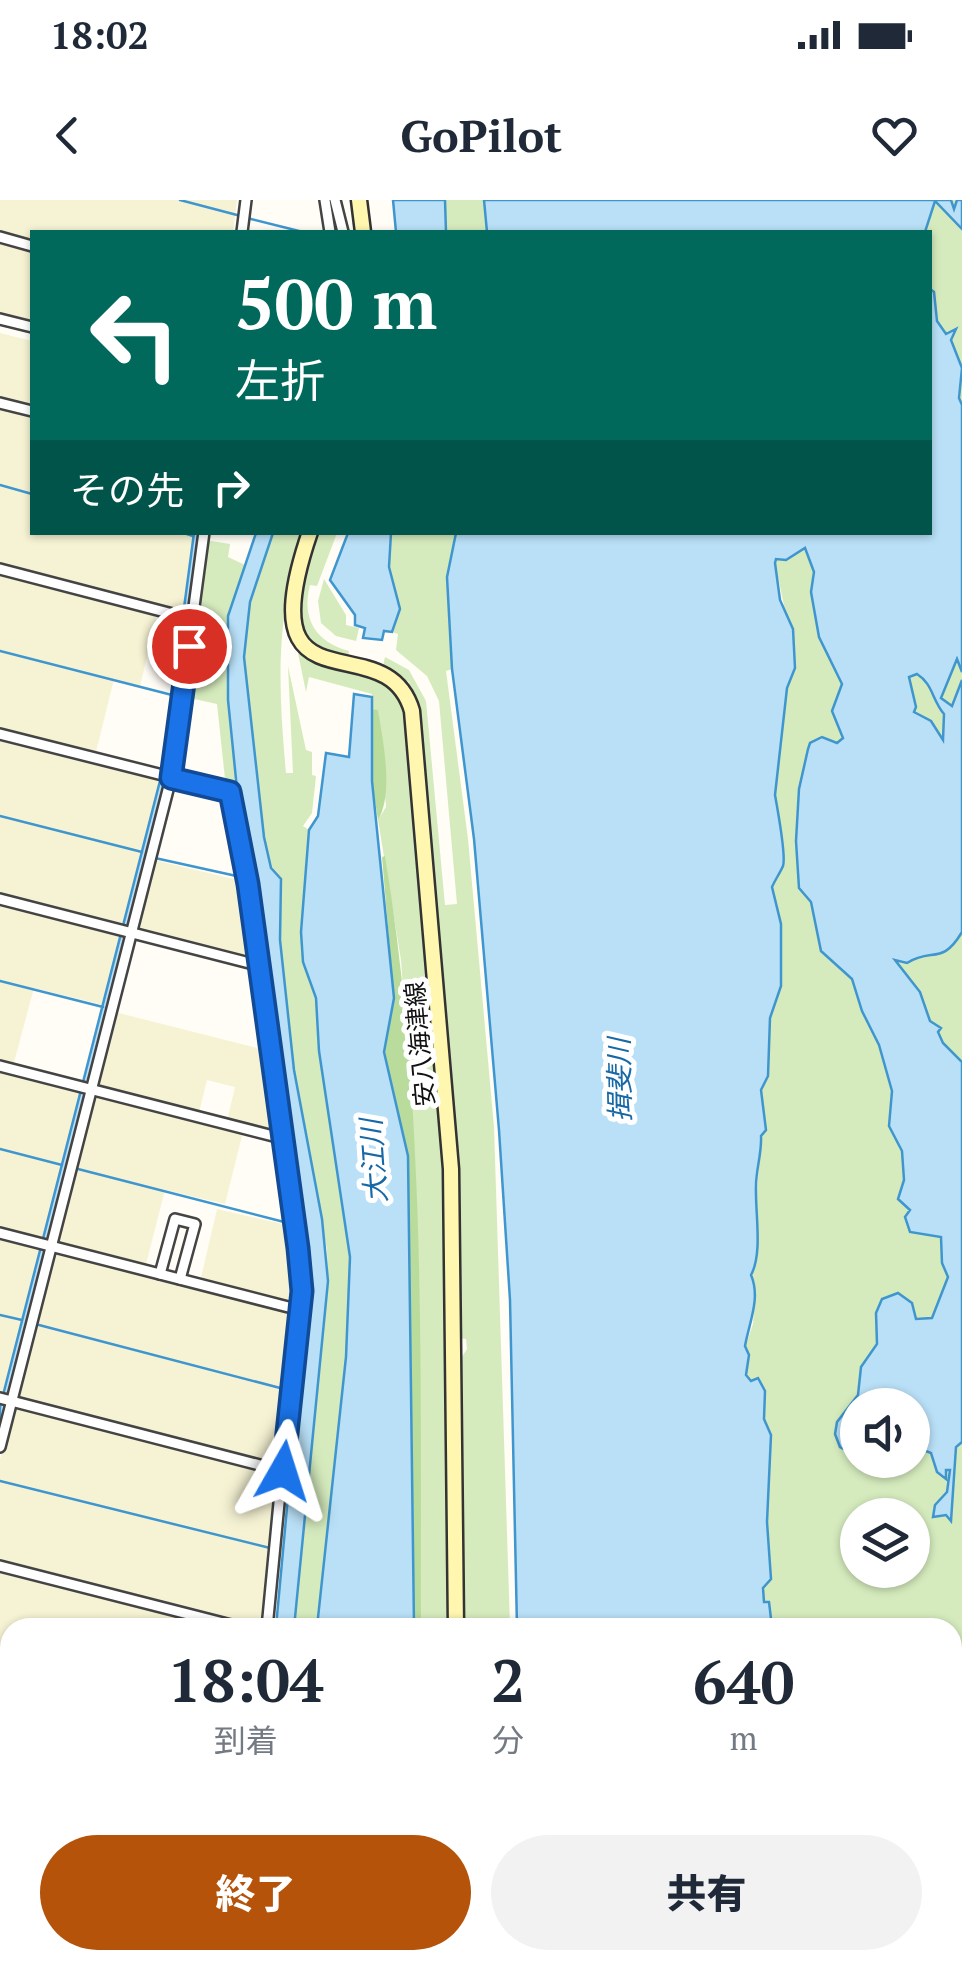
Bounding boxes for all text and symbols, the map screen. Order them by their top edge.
text: 18:02 [50,10,149,60]
text: GoPilot [400,105,562,165]
icon: back [40,108,95,163]
icon: heart [867,108,922,163]
text: 500 m [235,256,437,349]
icon: left [70,270,200,400]
text: 左折 [235,350,325,410]
icon: right [204,460,259,515]
text: その先 [70,465,184,515]
pin [147,604,232,689]
icon: arrive [162,619,217,674]
street label: 安八海津線 [397,980,441,1108]
water label: 揖斐川 [600,1035,638,1122]
water label: 大江川 [351,1115,394,1204]
map controls [840,1388,930,1588]
button: sound [840,1388,930,1478]
position arrow [231,1419,335,1523]
button: layers [840,1498,930,1588]
text: 18:04 [168,1640,324,1719]
text: 2 [491,1640,525,1719]
text: 640 [693,1642,794,1721]
text: m [730,1717,757,1759]
text: 到着 [214,1719,278,1761]
text: 分 [492,1719,524,1761]
button: 終了 [40,1835,471,1950]
button: 共有 [491,1835,922,1950]

